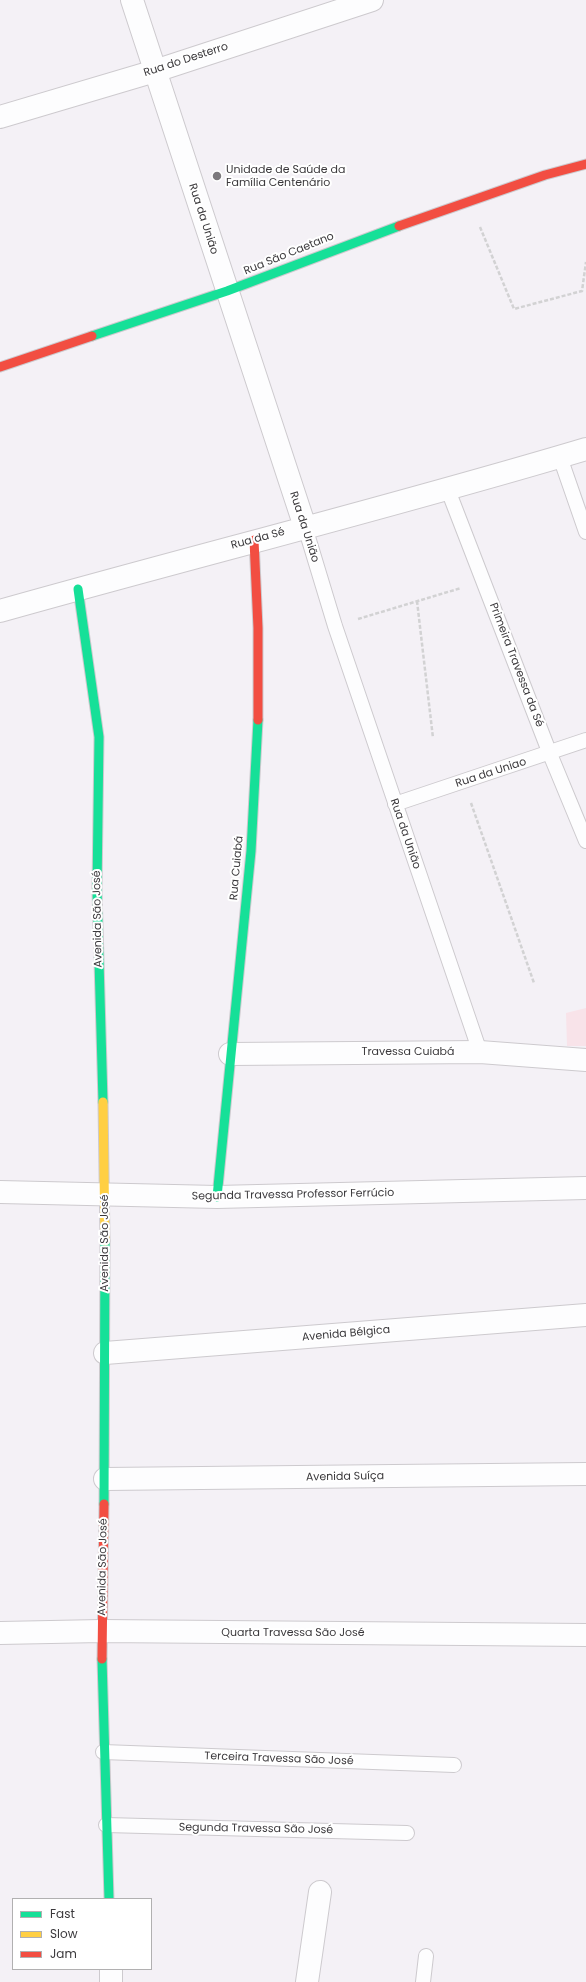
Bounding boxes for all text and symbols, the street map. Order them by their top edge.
street label: Rua do Desterro [142,40,230,80]
place label: Unidade de Saúde da Família Centenário [226,163,345,189]
marker: Unidade de Saúde da Família Centenário [211,170,223,182]
street label: Rua da União [185,182,221,256]
street label: Rua São Caetano [242,230,336,278]
street label: Rua da União [286,490,322,564]
street label: Rua da Sé [230,525,286,553]
street label: Primeira Travessa da Sé [486,601,546,729]
street label: Rua da Uniao [454,755,528,791]
street label: Rua da União [387,797,423,871]
street label: Rua Cuiabá [228,835,246,901]
street label: Avenida São José [91,870,105,968]
street label: Travessa Cuiabá [362,1045,454,1059]
street label: Segunda Travessa Professor Ferrúcio [192,1187,394,1203]
street label: Avenida São José [98,1194,112,1292]
street label: Avenida Bélgica [301,1324,391,1344]
street label: Avenida Suíça [306,1470,384,1484]
street label: Avenida São José [96,1518,110,1616]
street label: Quarta Travessa São José [221,1626,365,1640]
street label: Terceira Travessa São José [204,1750,354,1768]
street label: Segunda Travessa São José [179,1821,333,1837]
legend [12,1898,152,1970]
text: Fast [50,1905,75,1922]
text: Slow [50,1925,78,1942]
text: Jam [50,1945,77,1962]

